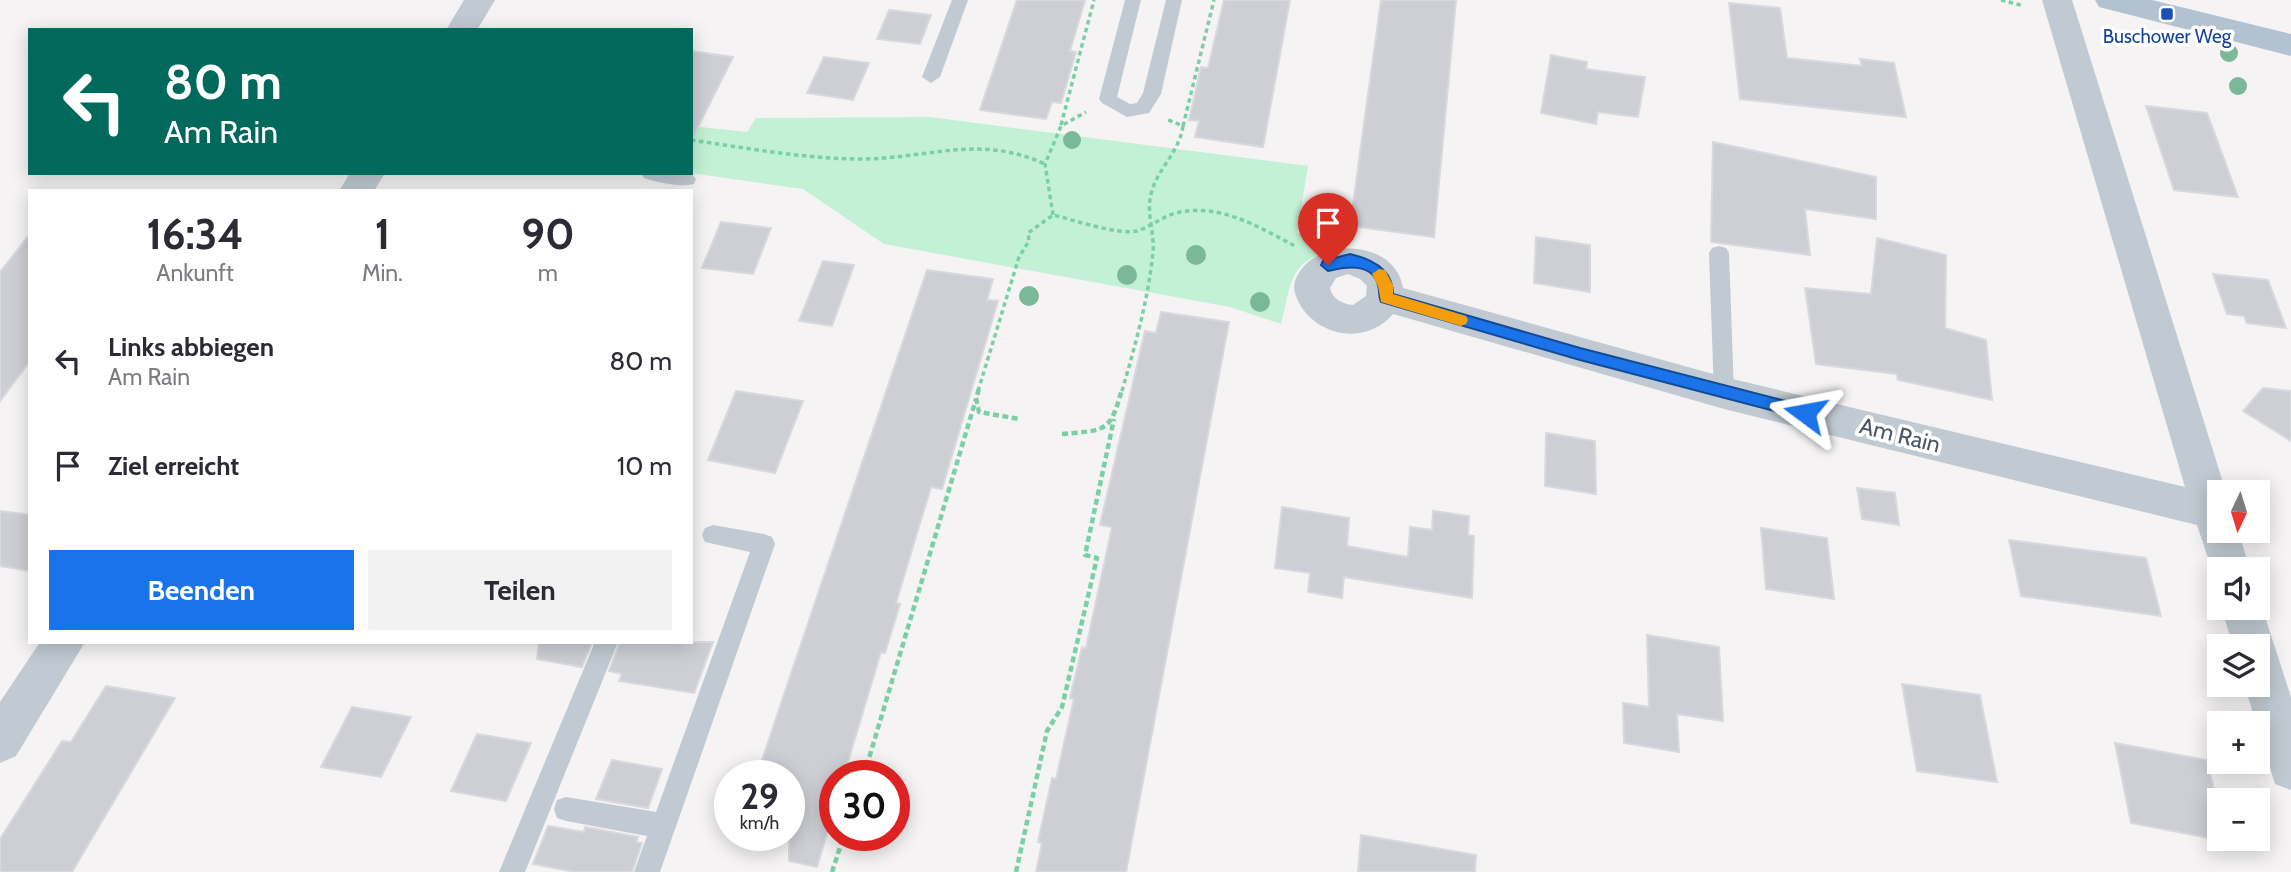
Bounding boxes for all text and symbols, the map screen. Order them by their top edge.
marker: Buschower Weg [2159,6,2175,22]
place label: Buschower Weg [2103,25,2232,48]
text: 80 m [164,52,282,111]
icon: left [49,56,140,147]
text: Am Rain [164,112,278,151]
pin [1298,193,1358,265]
icon: arrive [1309,204,1347,242]
text: 16:34 [146,208,244,260]
text: 1 [375,208,390,260]
text: 90 [521,208,575,260]
text: Ankunft [156,259,234,287]
text: Min. [362,259,403,287]
text: m [538,259,558,287]
text: Links abbiegen [108,331,274,363]
icon: left [49,342,87,380]
text: 80 m [609,345,672,377]
text: Am Rain [108,363,190,391]
position arrow [1768,376,1842,450]
street label: Am Rain [1857,411,1943,459]
icon: arrive [49,447,87,485]
text: Ziel erreicht [108,450,239,482]
text: 10 m [617,450,672,482]
north arrow [2207,480,2270,542]
map controls [2207,480,2270,851]
button: Beenden [49,550,354,630]
button: Teilen [368,550,672,630]
button: sound [2207,557,2270,620]
button: layers [2207,634,2270,697]
button: + [2207,711,2270,774]
speed limit sign: 30 [819,760,910,851]
text: 29 [740,775,779,818]
button: − [2207,788,2270,851]
text: km/h [740,812,779,834]

